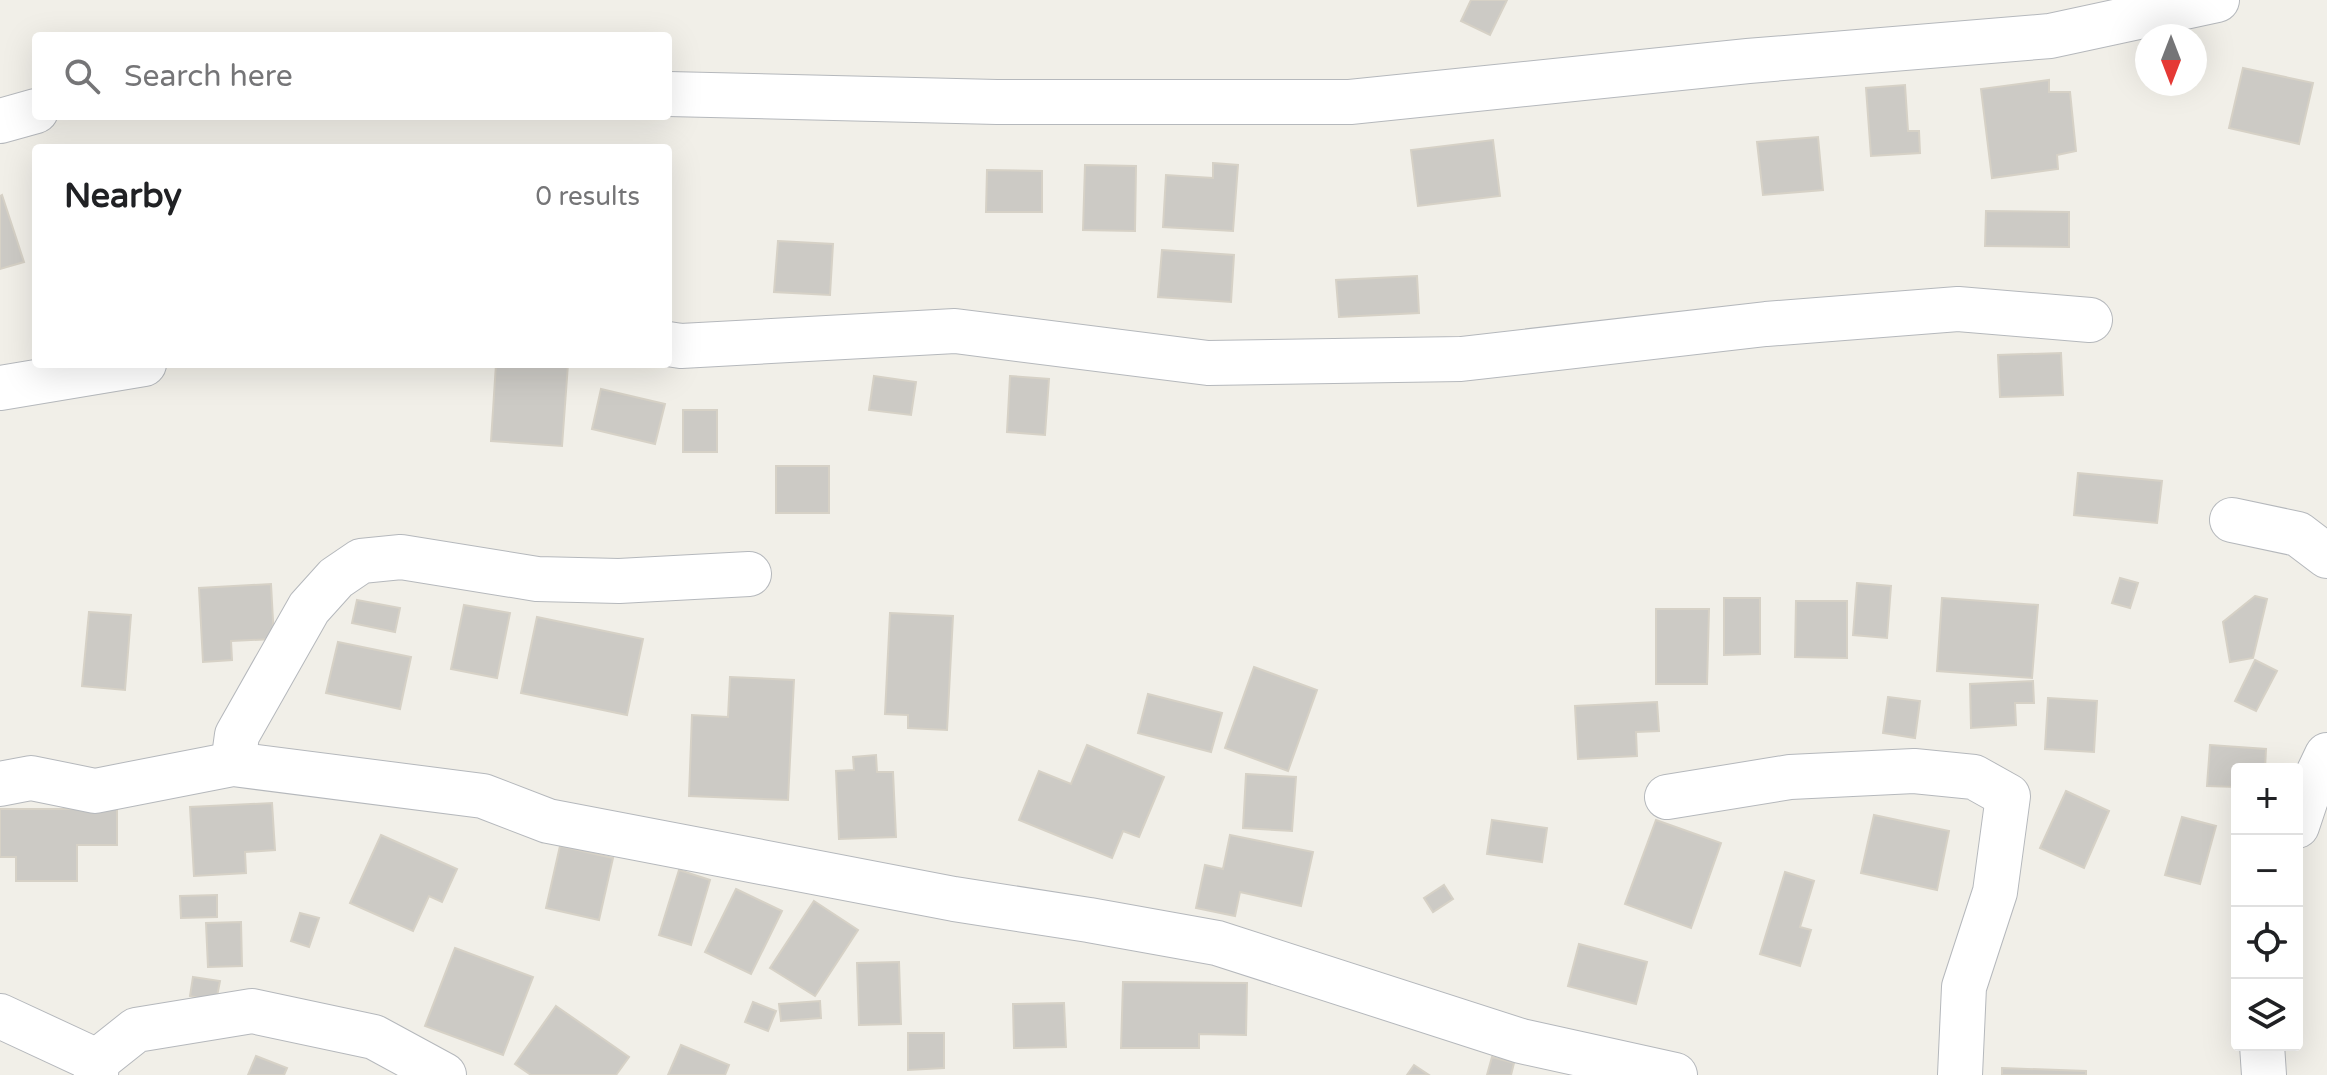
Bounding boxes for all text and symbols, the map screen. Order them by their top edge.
north arrow [2135,24,2207,96]
search box [32,32,672,120]
icon: search [60,54,104,98]
text: Search here [124,58,293,95]
text: Nearby [64,176,182,217]
text: 0 results [535,181,640,212]
map controls [2231,763,2303,1051]
button: + [2231,763,2303,835]
button: − [2231,835,2303,907]
button: locate [2231,907,2303,979]
button: layers [2231,979,2303,1051]

